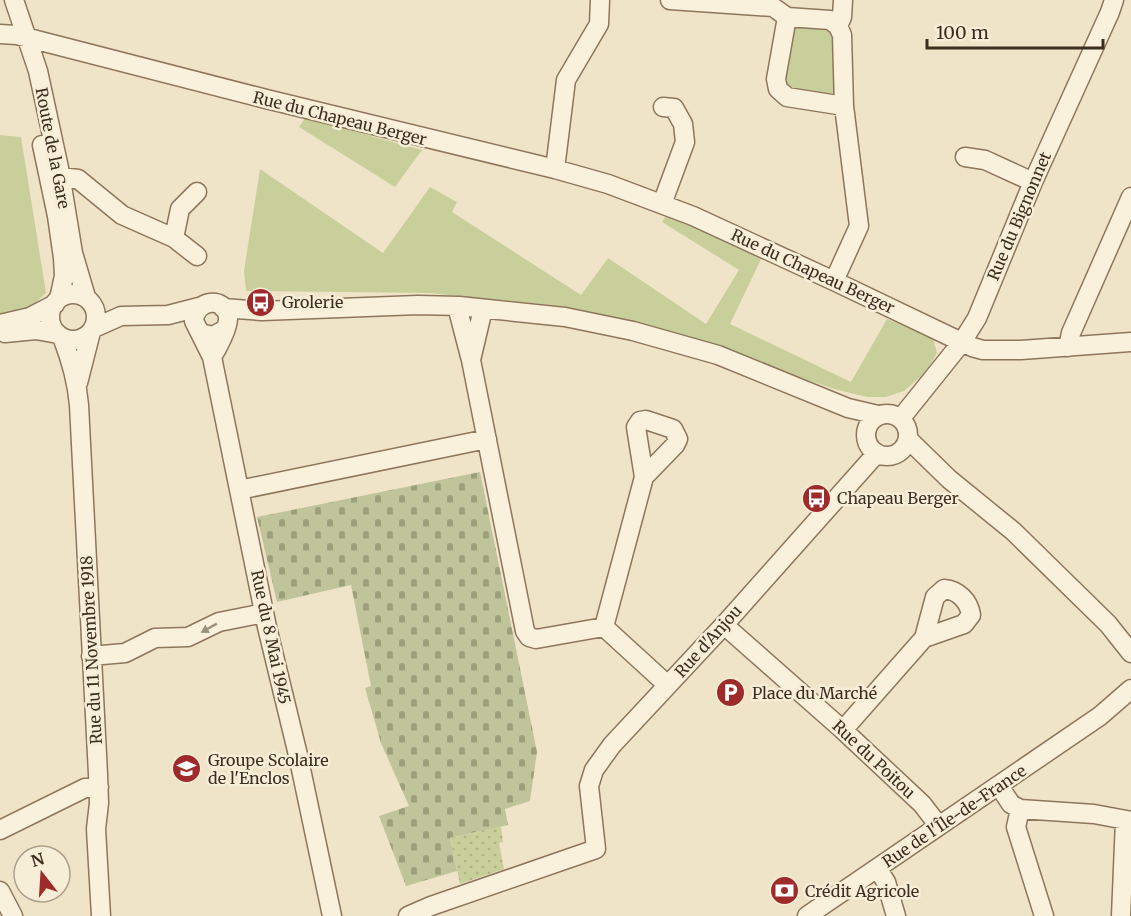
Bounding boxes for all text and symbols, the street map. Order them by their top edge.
scale bar [927,12,1102,50]
text: 100 m [936,21,989,44]
street label: Route de la Gare [31,86,75,210]
street label: Rue du Chapeau Berger [251,87,429,149]
street label: Rue du Bignonnet [983,148,1055,283]
street label: Rue du Chapeau Berger [728,224,898,318]
bus stop icon: Grolerie [245,286,277,318]
place label: Grolerie [282,292,343,312]
bus stop icon: Chapeau Berger [800,482,832,514]
place label: Chapeau Berger [837,488,959,508]
street label: Rue du 11 Novembre 1918 [76,555,106,745]
street label: Rue du 8 Mai 1945 [247,568,295,706]
street label: Rue d'Anjou [670,601,746,681]
one-way arrow [200,623,217,633]
parking icon: Place du Marché [715,677,747,709]
place label: Place du Marché [752,683,877,703]
street label: Rue du Poitou [828,716,920,802]
place label: Groupe Scolaire de l'Enclos [208,750,329,788]
school or university icon: Groupe Scolaire de l'Enclos [171,753,203,785]
street label: Rue de l'Île-de-France [878,760,1030,872]
north arrow [12,844,72,904]
text: N [29,848,47,871]
bank icon: Crédit Agricole [768,875,800,907]
place label: Crédit Agricole [805,881,919,901]

